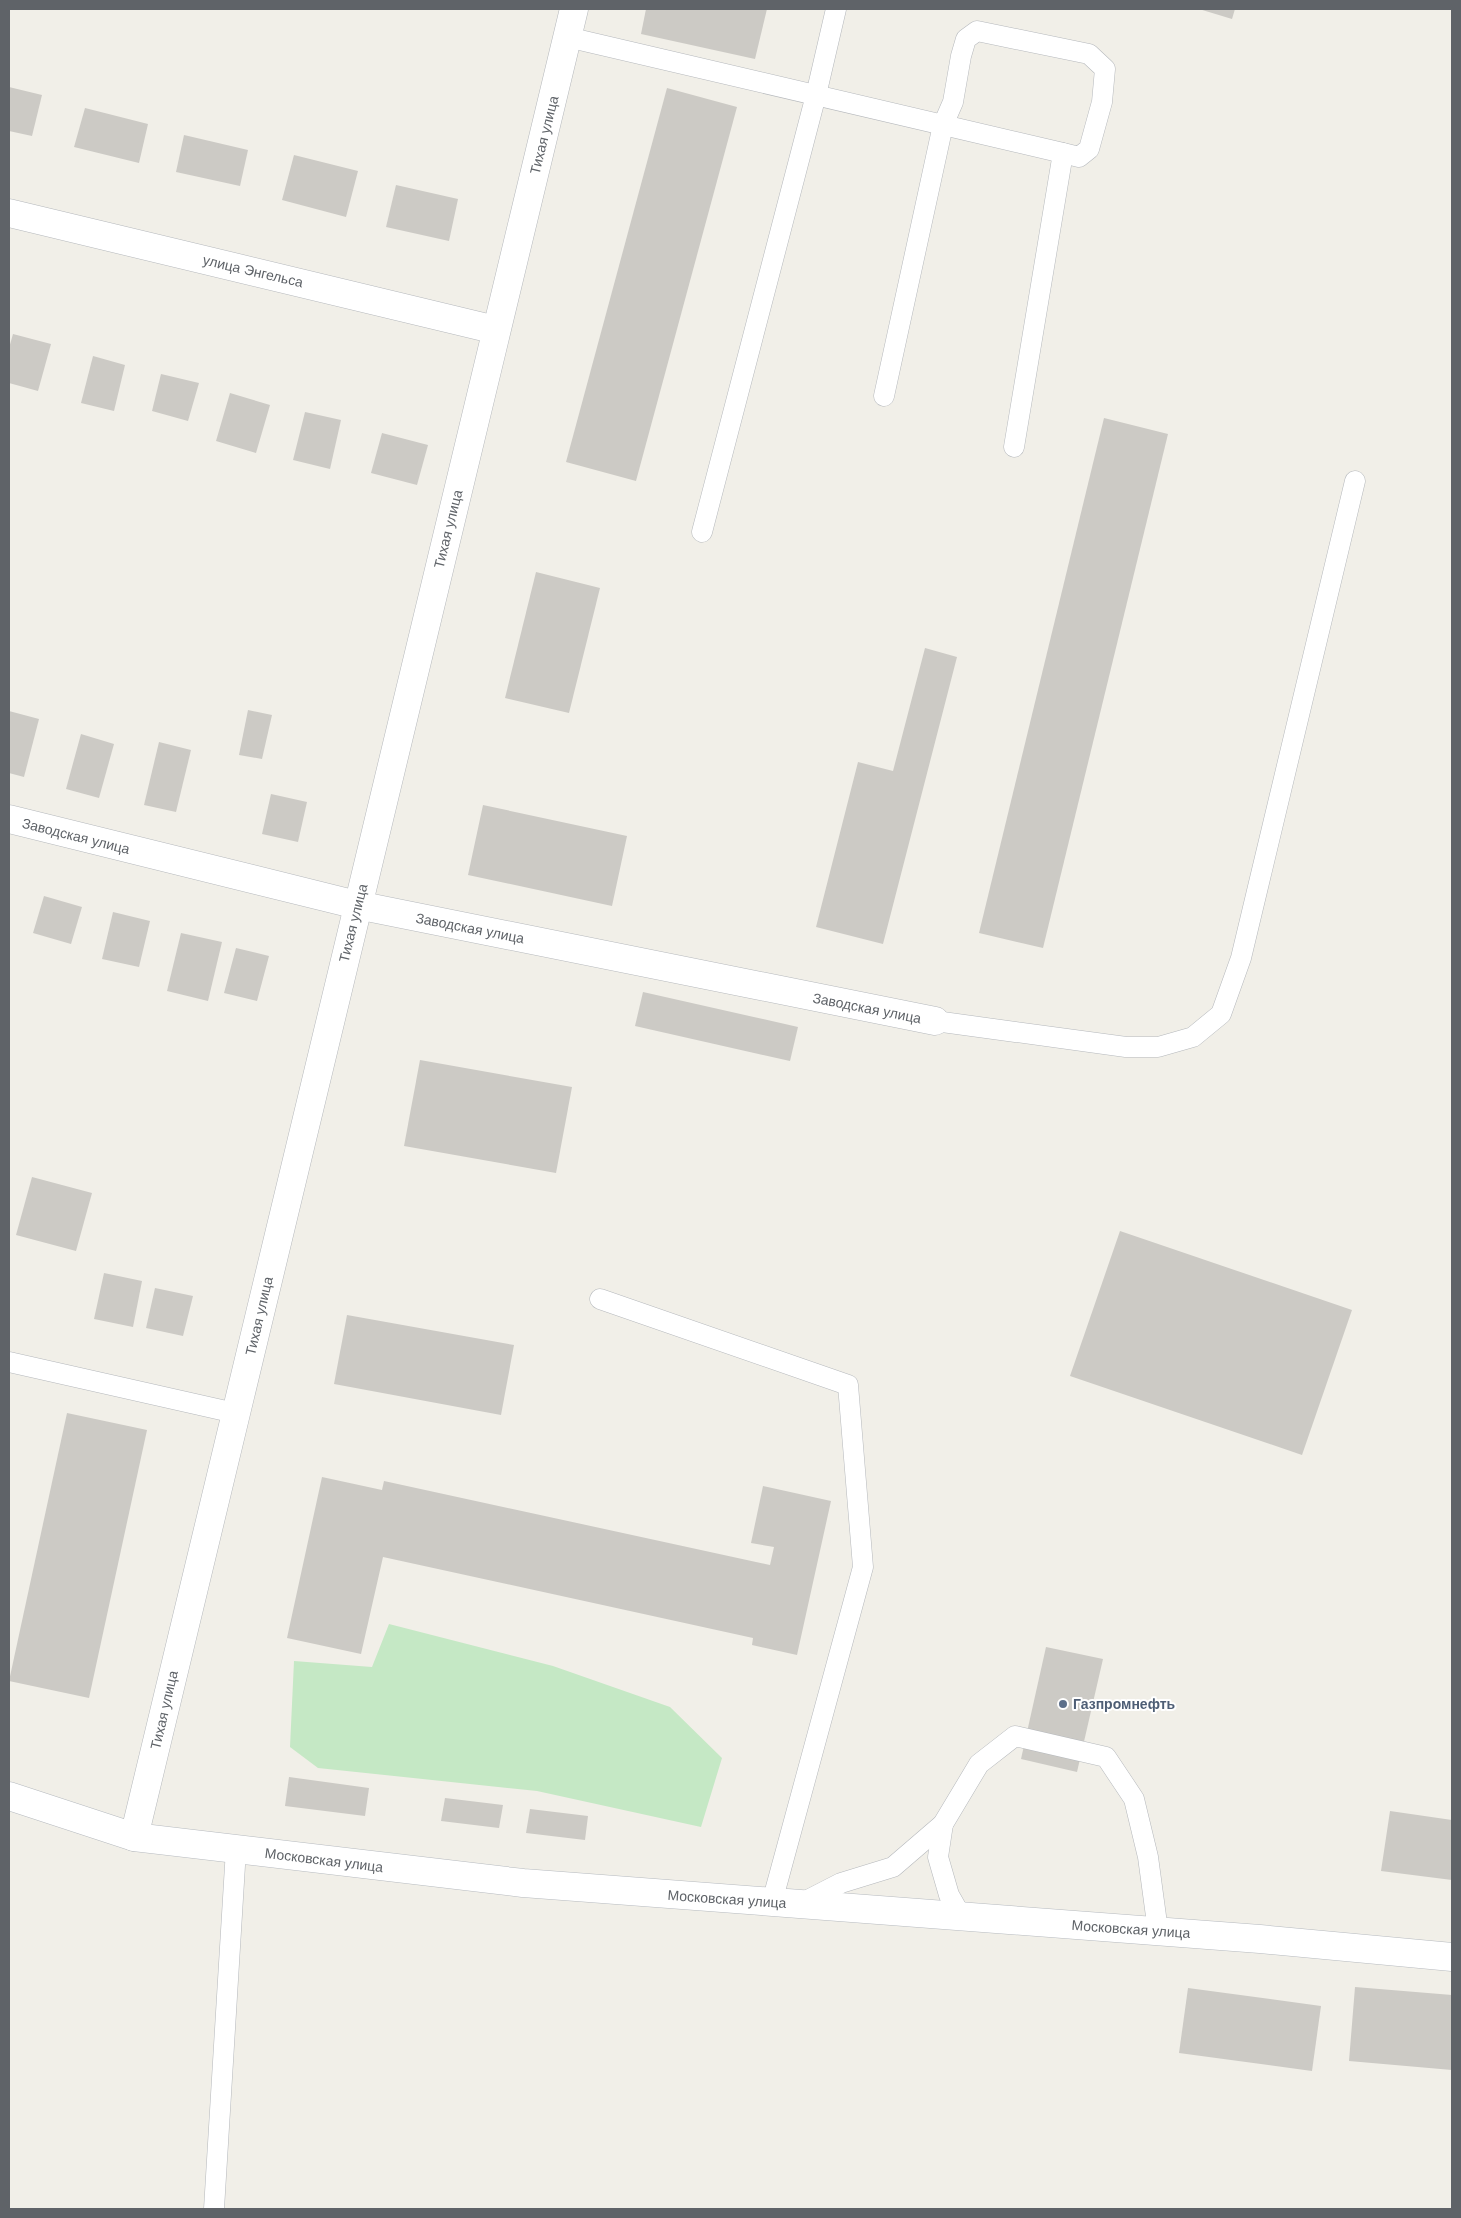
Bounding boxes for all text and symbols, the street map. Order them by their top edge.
street label: Тихая улица [527,94,562,176]
street label: улица Энгельса [201,252,305,290]
street label: Тихая улица [431,488,466,570]
street label: Заводская улица [21,815,132,857]
street label: Тихая улица [336,882,371,964]
street label: Заводская улица [414,910,526,946]
street label: Заводская улица [811,990,923,1026]
street label: Тихая улица [242,1275,276,1357]
street label: Тихая улица [147,1669,181,1751]
place label: Газпромнефть [1073,1696,1176,1712]
marker: Газпромнефть [1057,1698,1069,1710]
street label: Московская улица [264,1845,384,1875]
street label: Московская улица [667,1887,787,1911]
street label: Московская улица [1071,1917,1191,1941]

